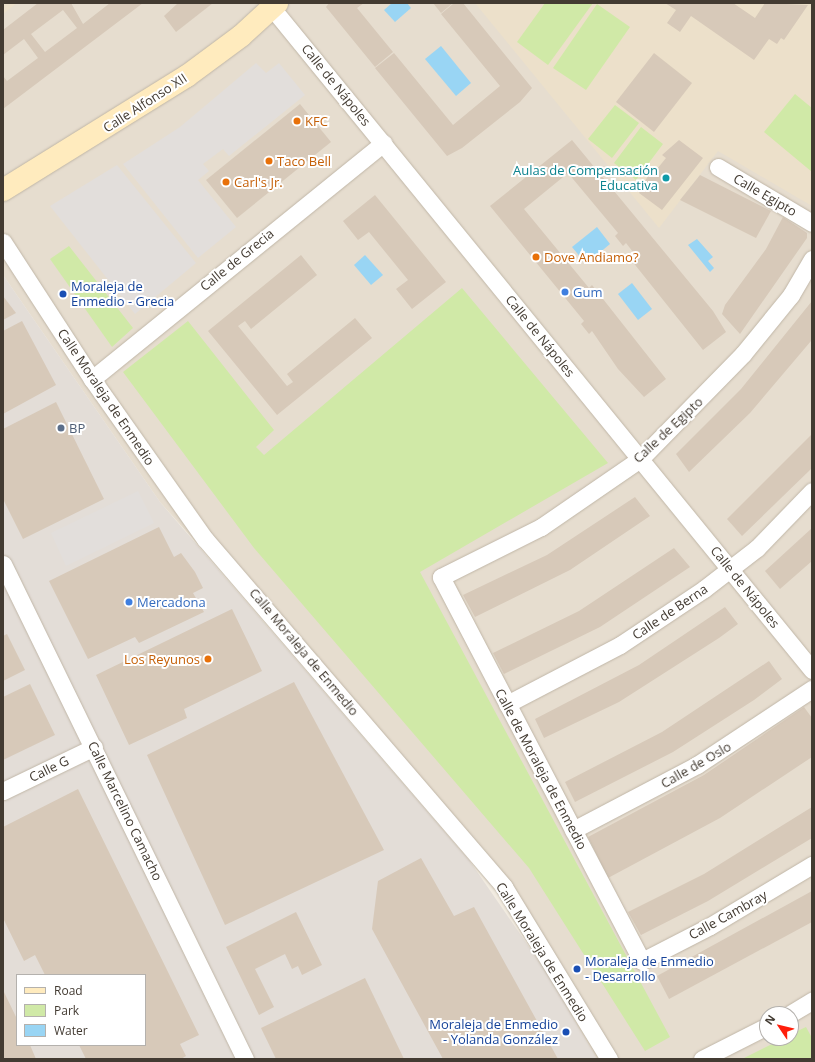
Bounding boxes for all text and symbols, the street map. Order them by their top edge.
street label: Calle de Nápoles [298,41,374,129]
street label: Calle Alfonso XII [100,70,190,136]
place label: KFC [305,113,328,129]
marker: KFC [292,116,302,126]
place label: Taco Bell [277,153,331,169]
marker: Taco Bell [264,156,274,166]
place label: Aulas de Compensación Educativa [513,163,658,194]
street label: Calle Egipto [731,171,799,219]
marker: Aulas de Compensación Educativa [661,173,671,183]
place label: Carl's Jr. [234,174,283,190]
marker: Carl's Jr. [221,177,231,187]
street label: Calle de Grecia [197,226,277,294]
place label: Dove Andiamo? [544,249,639,265]
marker: Dove Andiamo? [531,252,541,262]
place label: Moraleja de Enmedio - Grecia [71,279,174,310]
place label: Gum [573,284,602,300]
marker: Gum [560,287,570,297]
marker: Moraleja de Enmedio - Grecia [58,289,68,299]
street label: Calle de Nápoles [502,292,578,380]
street label: Calle Moraleja de Enmedio [54,326,158,468]
street label: Calle de Egipto [630,394,706,466]
place label: BP [69,420,85,436]
marker: BP [56,423,66,433]
street label: Calle de Nápoles [707,543,783,631]
street label: Calle de Berna [629,581,711,643]
street label: Calle Moraleja de Enmedio [246,585,362,719]
place label: Mercadona [137,594,206,610]
marker: Mercadona [124,597,134,607]
place label: Los Reyunos [124,651,200,667]
marker: Los Reyunos [203,654,213,664]
street label: Calle de Moraleja de Enmedio [492,686,590,852]
street label: Calle Marcelino Camacho [84,739,166,883]
street label: Calle de Oslo [658,739,734,791]
street label: Calle G [27,753,71,785]
street label: Calle Moraleja de Enmedio [493,879,591,1025]
street label: Calle Cambray [686,887,770,943]
place label: Moraleja de Enmedio - Desarrollo [585,954,714,985]
marker: Moraleja de Enmedio - Desarrollo [572,964,582,974]
legend [16,974,146,1046]
text: Road [54,982,83,999]
text: Park [54,1002,79,1019]
north arrow [759,1006,799,1046]
text: N [761,1011,778,1027]
place label: Moraleja de Enmedio - Yolanda González [429,1017,558,1048]
text: Water [54,1022,88,1039]
marker: Moraleja de Enmedio - Yolanda González [561,1027,571,1037]

